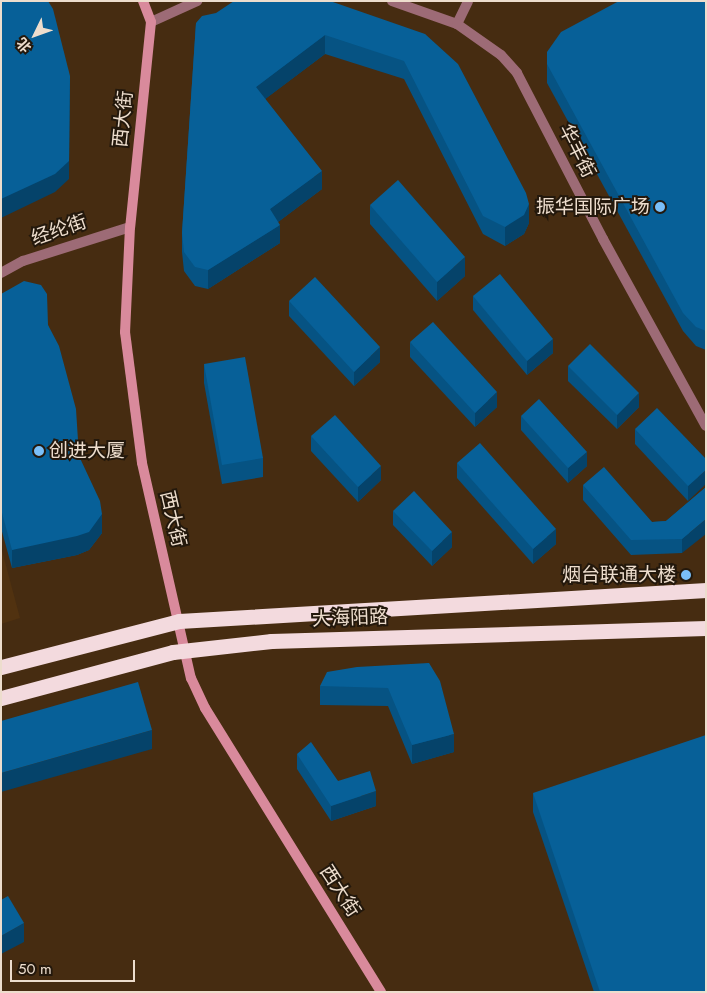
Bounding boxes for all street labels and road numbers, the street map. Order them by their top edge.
street label: 西大街 [109,89,137,149]
street label: 华丰街 [554,120,600,182]
street label: 经纶街 [28,210,90,250]
street label: 西大街 [155,489,191,549]
street label: 大海阳路 [312,605,388,631]
street label: 西大街 [315,861,365,921]

